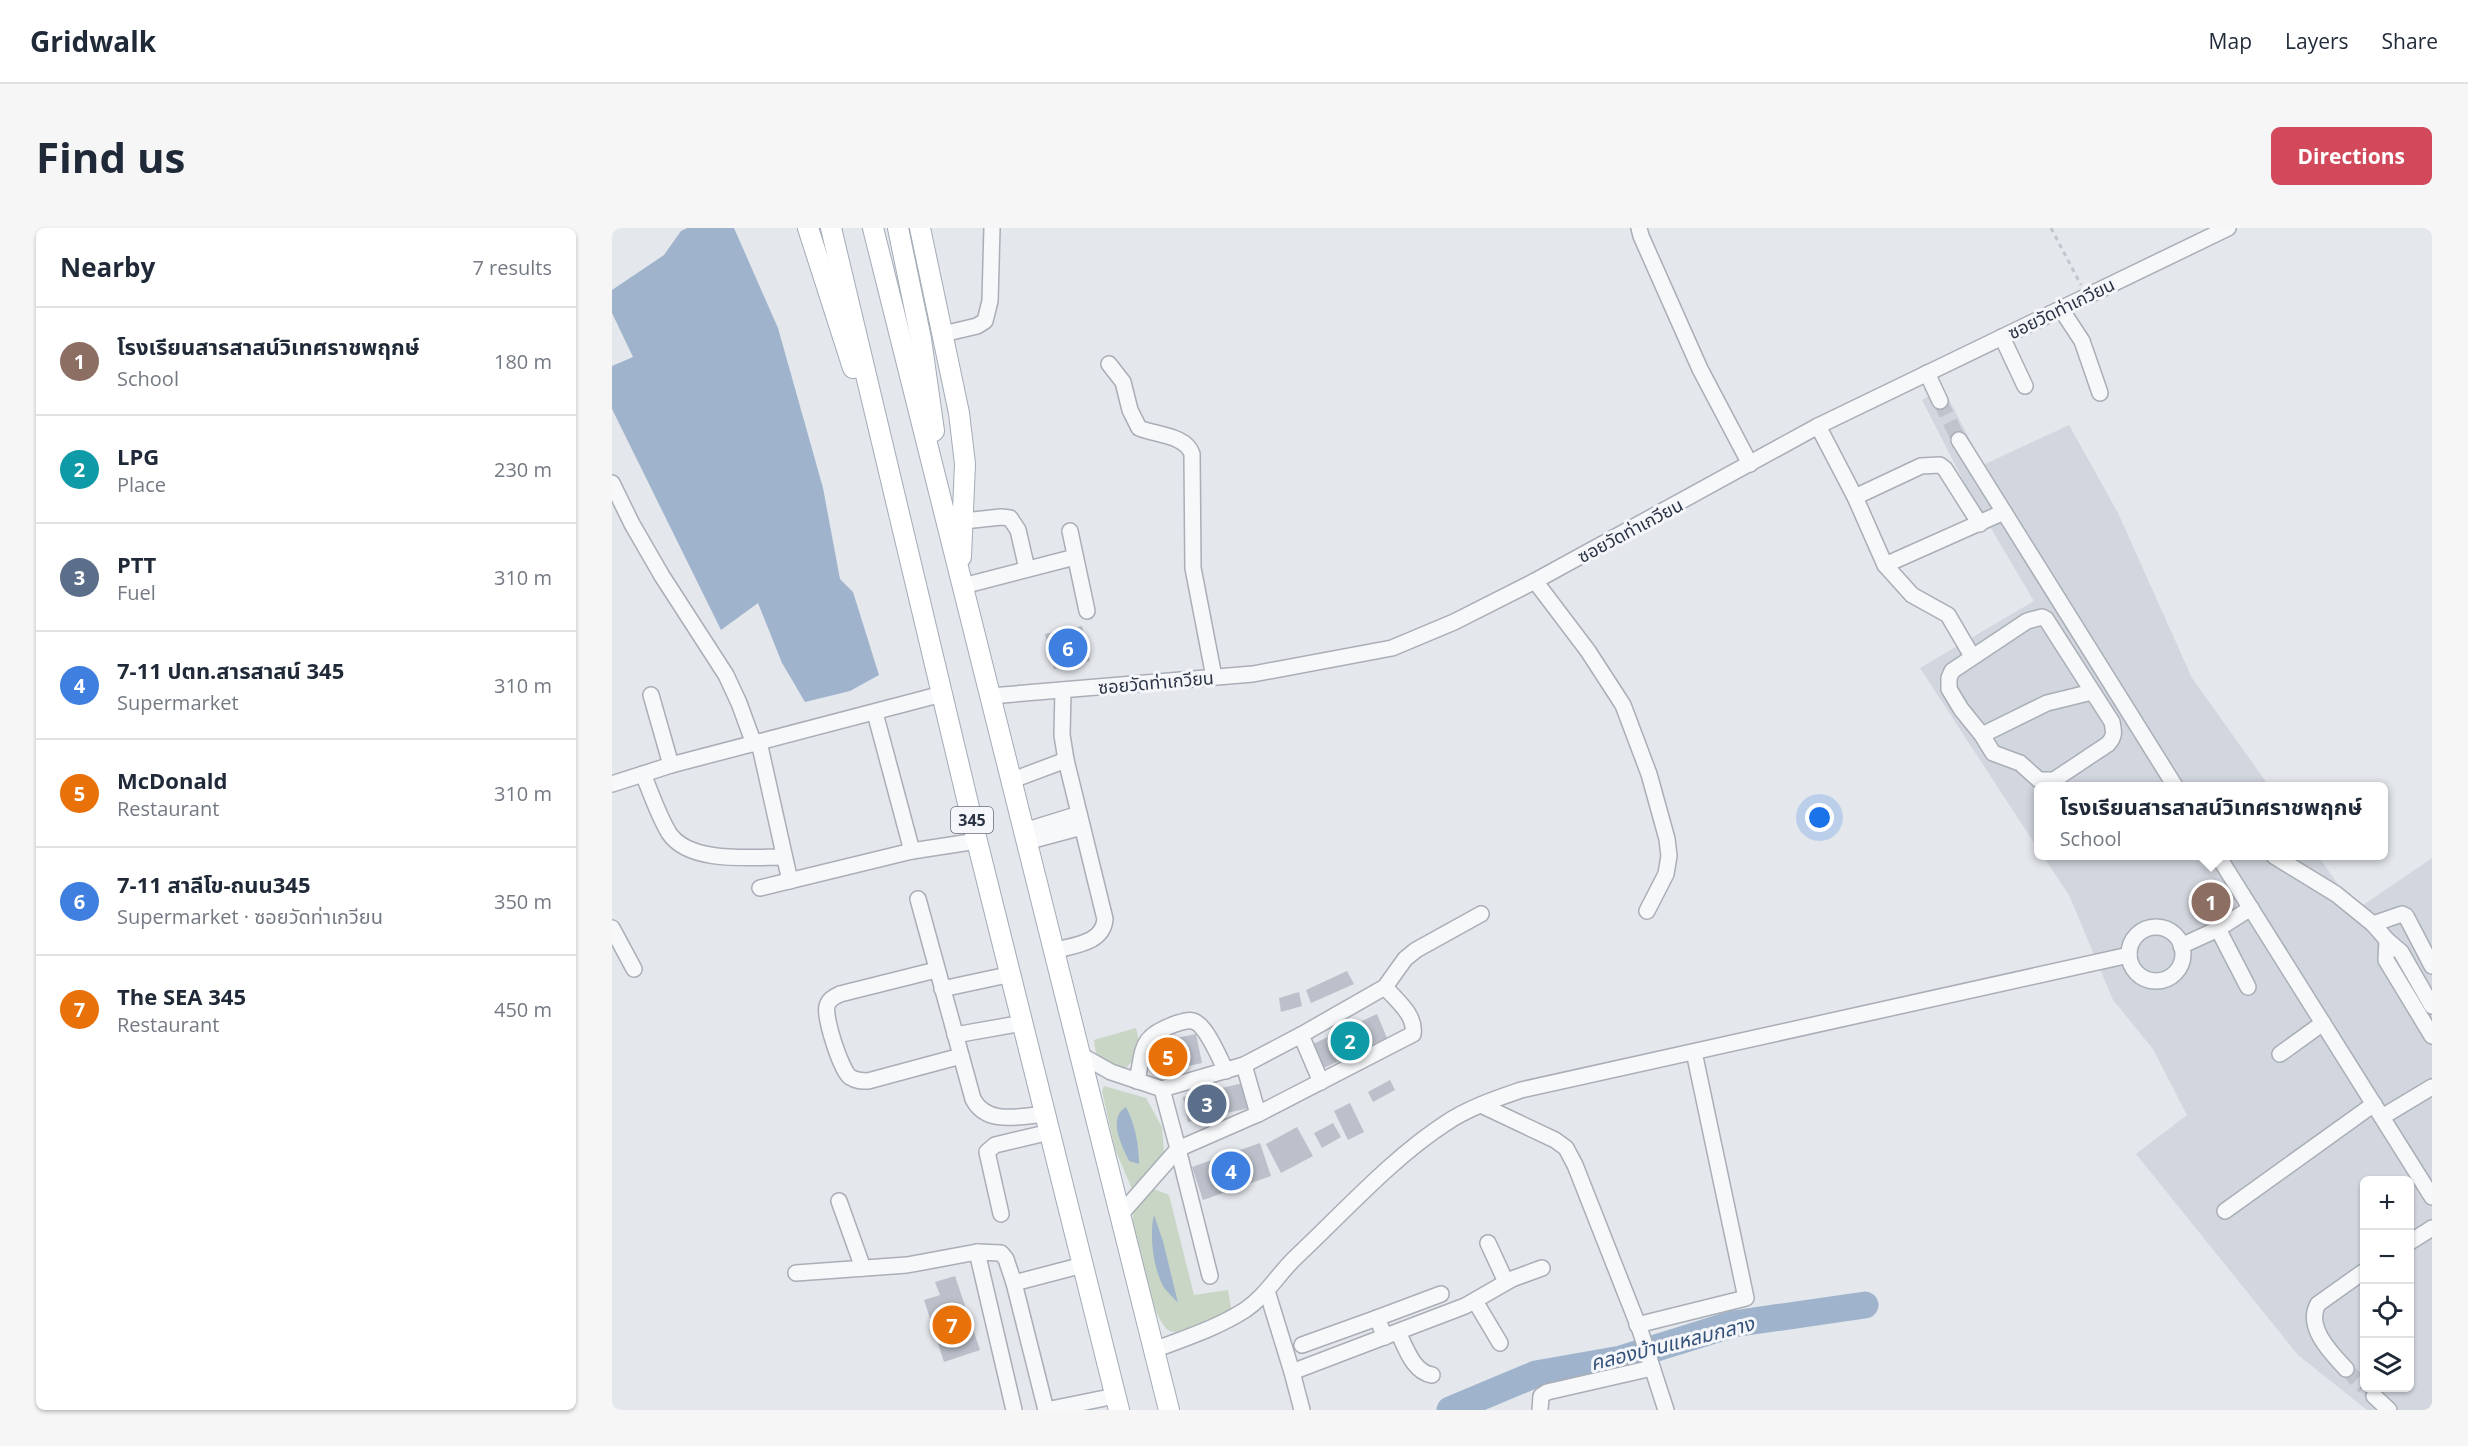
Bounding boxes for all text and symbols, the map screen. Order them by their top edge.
text: Gridwalk [30,22,156,60]
text: Map [2209,27,2252,55]
text: Layers [2285,27,2349,55]
text: Share [2382,27,2438,55]
button: Directions [2271,127,2432,185]
text: Find us [36,128,185,185]
text: Nearby [60,249,155,285]
text: 7 results [472,254,552,281]
street label: ซอยวัดท่าเกวียน [2004,272,2118,344]
text: โรงเรียนสารสาสน์วิเทศราชพฤกษ์ [117,331,420,361]
text: 1 [74,348,85,375]
text: 180 m [494,348,552,375]
text: School [117,365,179,392]
text: LPG [117,441,159,471]
text: 2 [74,456,85,483]
text: 230 m [494,456,552,483]
text: Place [117,471,166,498]
street label: ซอยวัดท่าเกวียน [1573,492,1687,568]
text: PTT [117,549,156,579]
text: 3 [74,564,85,591]
text: 310 m [494,564,552,591]
text: Fuel [117,579,156,606]
pin: 6 [1048,626,1088,670]
text: 7-11 ปตท.สารสาสน์ 345 [117,655,344,685]
street label: ซอยวัดท่าเกวียน [1097,665,1215,699]
text: 4 [74,672,85,699]
text: 310 m [494,672,552,699]
text: Supermarket [117,689,239,716]
text: McDonald [117,765,227,795]
text: 5 [74,780,85,807]
text: 310 m [494,780,552,807]
popup [2034,782,2388,860]
text: โรงเรียนสารสาสน์วิเทศราชพฤกษ์ [2060,791,2362,821]
text: Restaurant [117,795,219,822]
your location [1805,803,1834,832]
road number: 345 [951,807,993,833]
text: School [2060,825,2122,852]
text: 7-11 สาลีโข-ถนน345 [117,869,311,899]
pin: 1 [2192,880,2230,924]
text: 6 [74,888,85,915]
text: 350 m [494,888,552,915]
text: Supermarket · ซอยวัดท่าเกวียน [117,903,383,930]
text: The SEA 345 [117,981,246,1011]
text: 7 [74,996,85,1023]
text: 450 m [494,996,552,1023]
text: Restaurant [117,1011,219,1038]
pin: 2 [1330,1018,1370,1064]
pin: 5 [1148,1034,1188,1080]
pin: 3 [1188,1082,1226,1126]
pin: 4 [1212,1148,1250,1194]
map controls [2360,1176,2414,1392]
button: + [2360,1176,2414,1230]
button: − [2360,1230,2414,1284]
button: locate [2360,1284,2414,1338]
pin: 7 [932,1302,972,1348]
water label: คลองบ้านแหลมกลาง [1587,1309,1758,1376]
button: layers [2360,1338,2414,1392]

